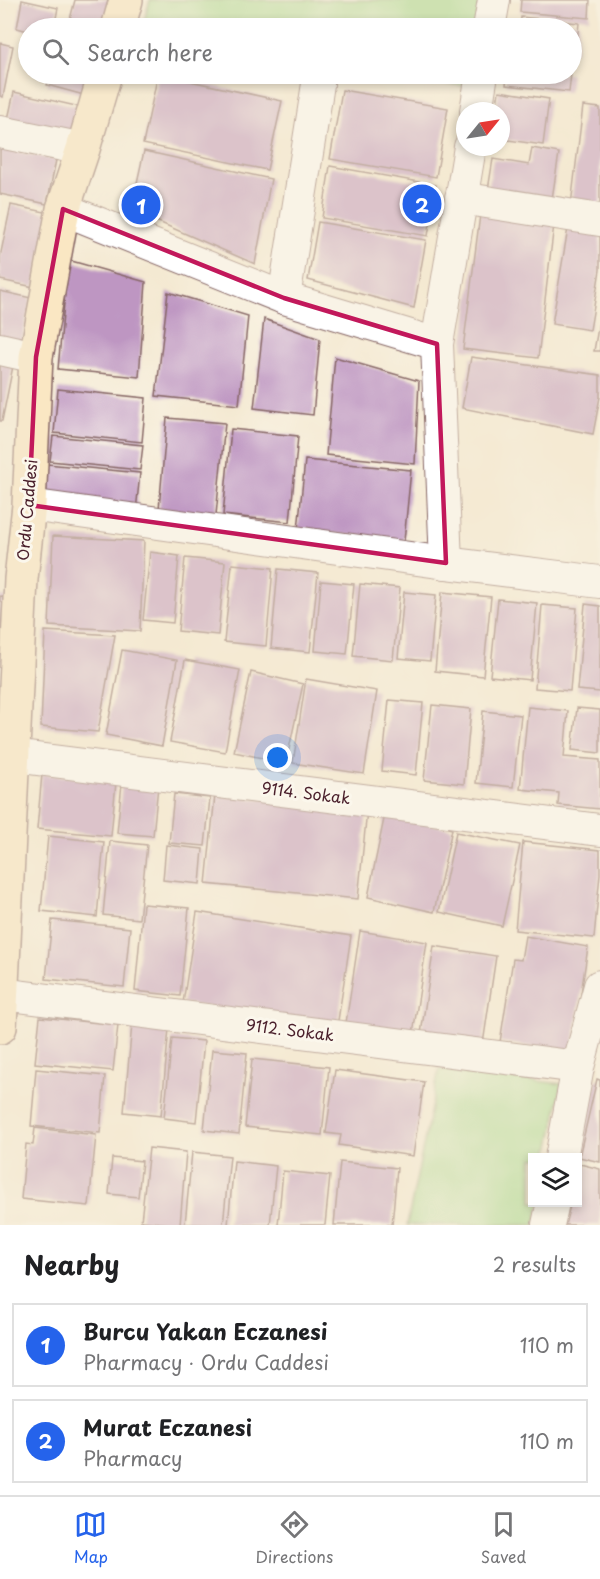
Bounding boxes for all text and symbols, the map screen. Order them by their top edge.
search box [18,18,582,84]
icon: search [39,35,72,68]
text: Search here [87,35,213,68]
north arrow [456,102,510,156]
pin: 1 [122,182,160,228]
pin: 2 [402,182,442,226]
street label: Ordu Caddesi [10,458,42,562]
your location [263,743,292,772]
street label: 9114. Sokak [260,775,352,809]
street label: 9112. Sokak [245,1012,336,1046]
map controls [528,1153,582,1207]
button: layers [528,1153,582,1207]
text: Nearby [24,1245,119,1284]
text: 2 results [493,1249,576,1279]
text: Burcu Yakan Eczanesi [83,1314,328,1347]
text: 1 [41,1330,50,1360]
text: 110 m [520,1330,574,1360]
text: Pharmacy · Ordu Caddesi [83,1347,329,1377]
text: Murat Eczanesi [83,1410,252,1443]
text: 2 [38,1426,53,1456]
text: 110 m [520,1426,574,1456]
text: Pharmacy [83,1443,183,1473]
tab: Map [74,1508,108,1568]
tab: Directions [255,1508,333,1568]
tab: Saved [481,1508,526,1568]

